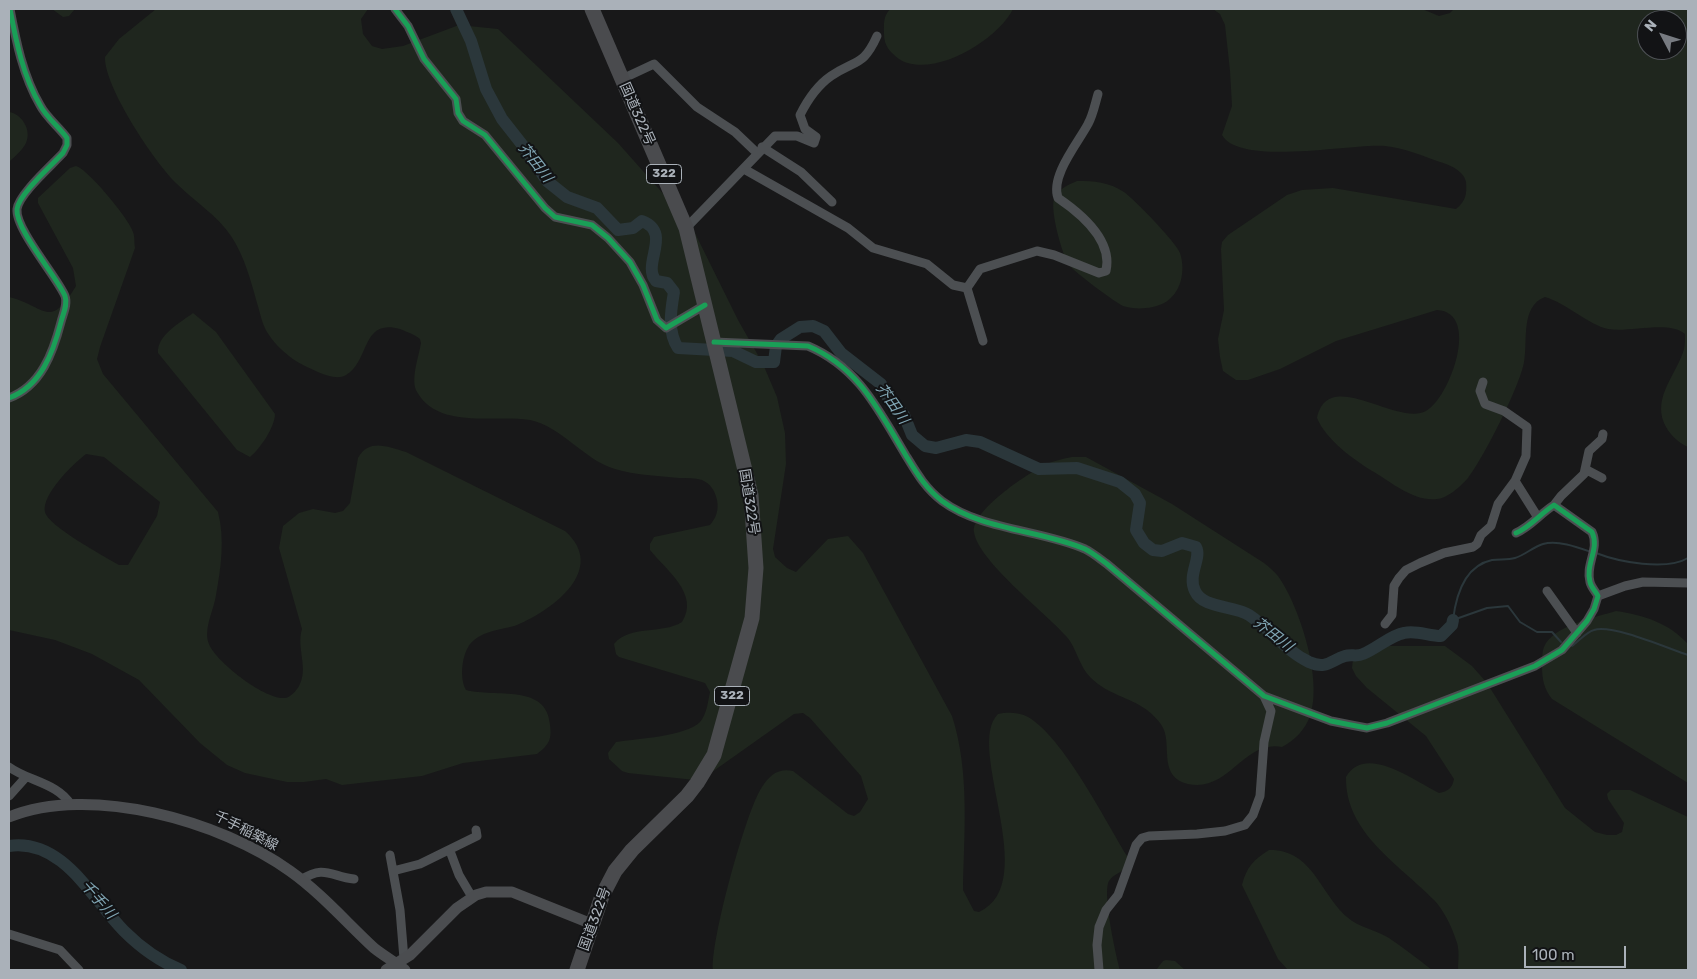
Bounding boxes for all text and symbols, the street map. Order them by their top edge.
north arrow [1637,10,1687,60]
text: N [1641,16,1661,35]
street label: 国道322号 [616,80,658,148]
water label: 芥田川 [514,140,556,186]
road number: 322 [646,164,682,183]
water label: 芥田川 [872,380,912,428]
street label: 国道322号 [735,468,763,536]
water label: 芥田川 [1250,614,1296,656]
road number: 322 [714,686,750,706]
street label: 千手稲築線 [211,808,281,854]
water label: 千手川 [76,877,120,923]
street label: 国道322号 [576,885,614,953]
scale bar [1527,936,1630,968]
text: 100 m [1532,946,1574,964]

